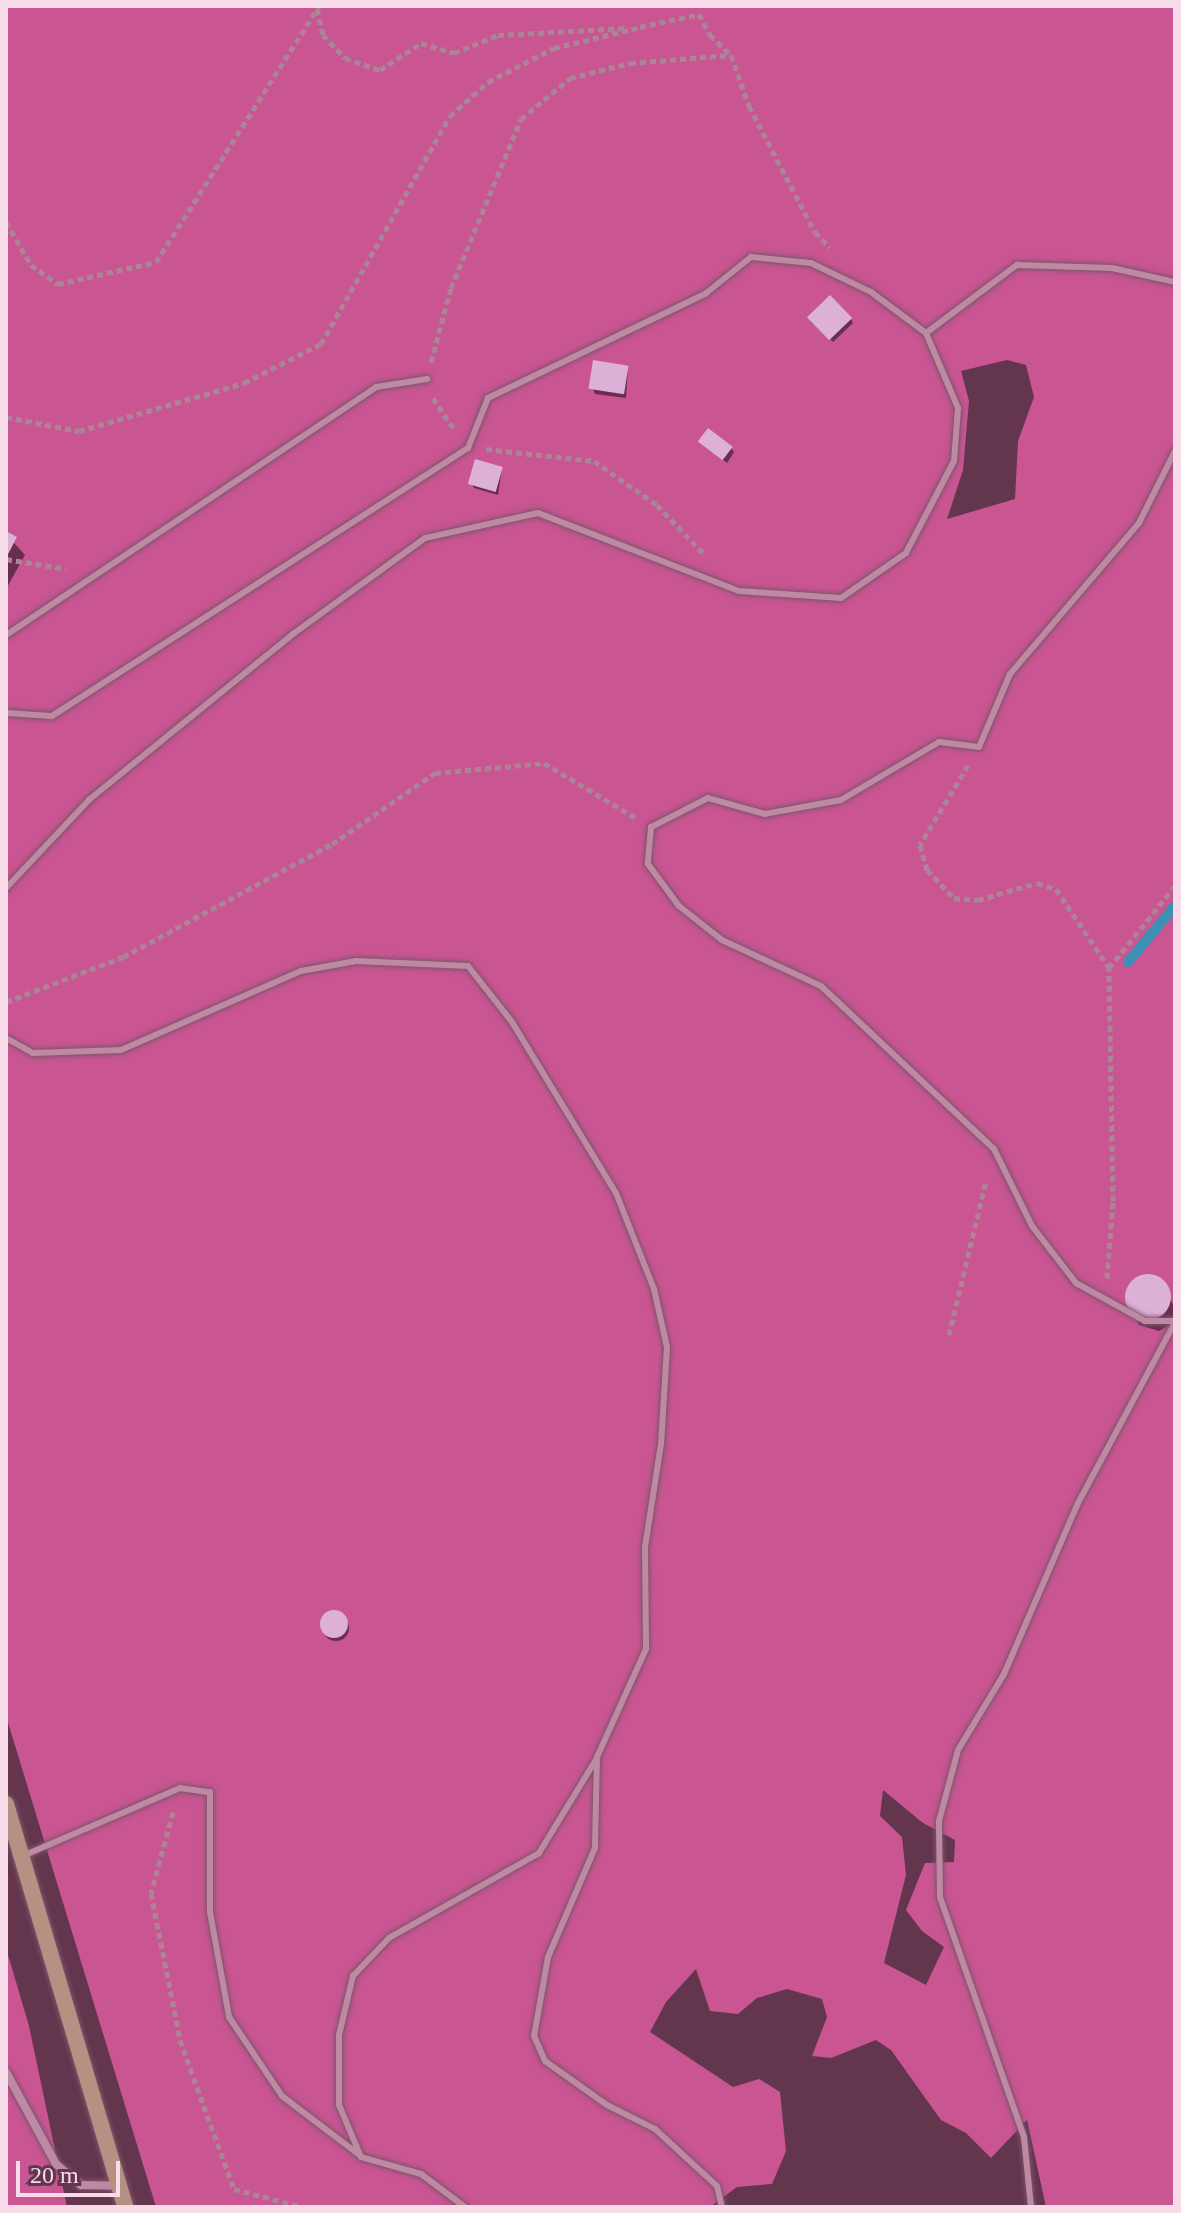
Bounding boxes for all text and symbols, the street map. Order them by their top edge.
scale bar [20,2145,124,2195]
text: 20 m [30,2162,79,2188]

